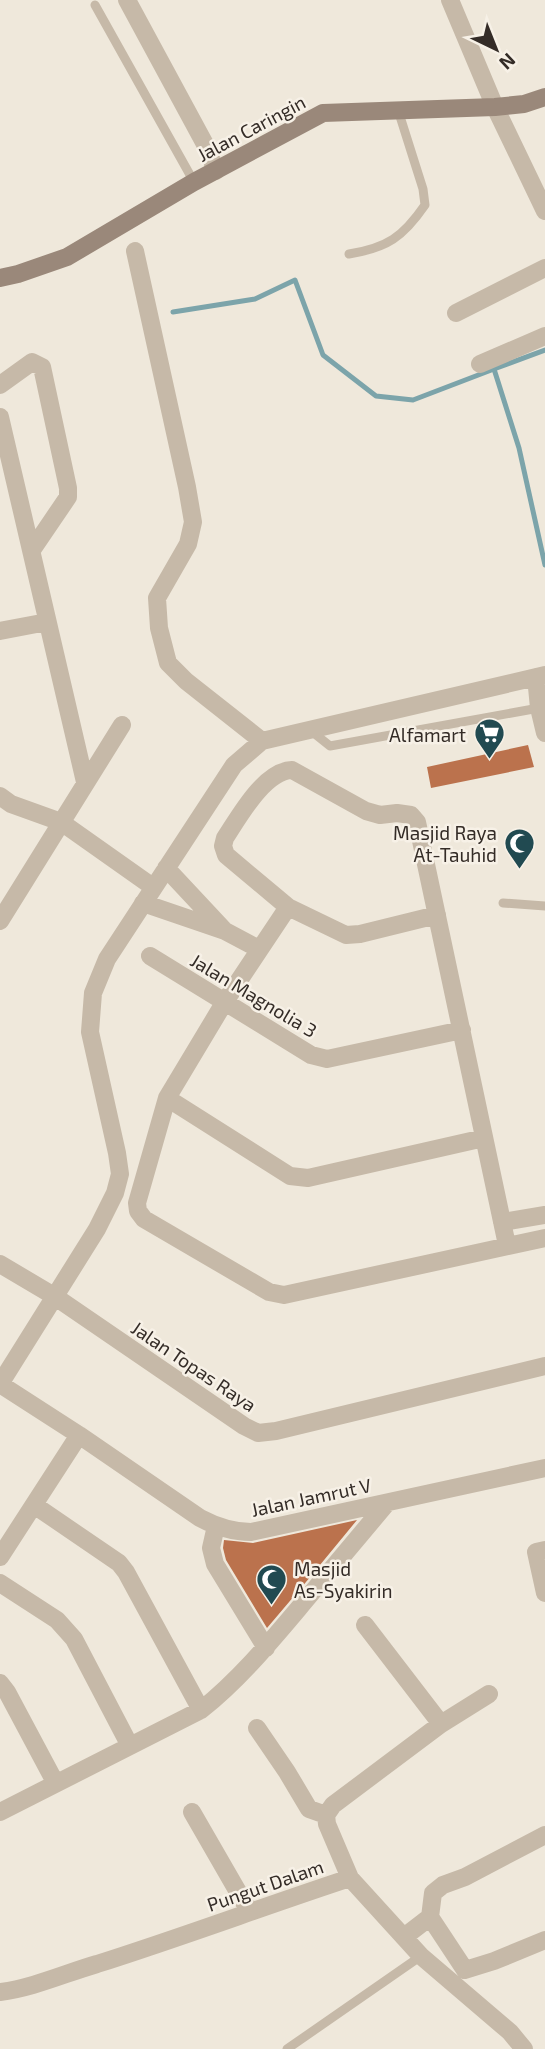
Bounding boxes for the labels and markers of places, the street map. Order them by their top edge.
supermarket icon: Alfamart [472,717,506,761]
place label: Alfamart [389,723,466,746]
place label: Masjid Raya At-Tauhid [393,821,497,866]
mosque icon: Masjid Raya At-Tauhid [503,826,537,870]
place label: Masjid As-Syakirin [294,1557,392,1602]
mosque icon: Masjid As-Syakirin [254,1562,288,1606]

